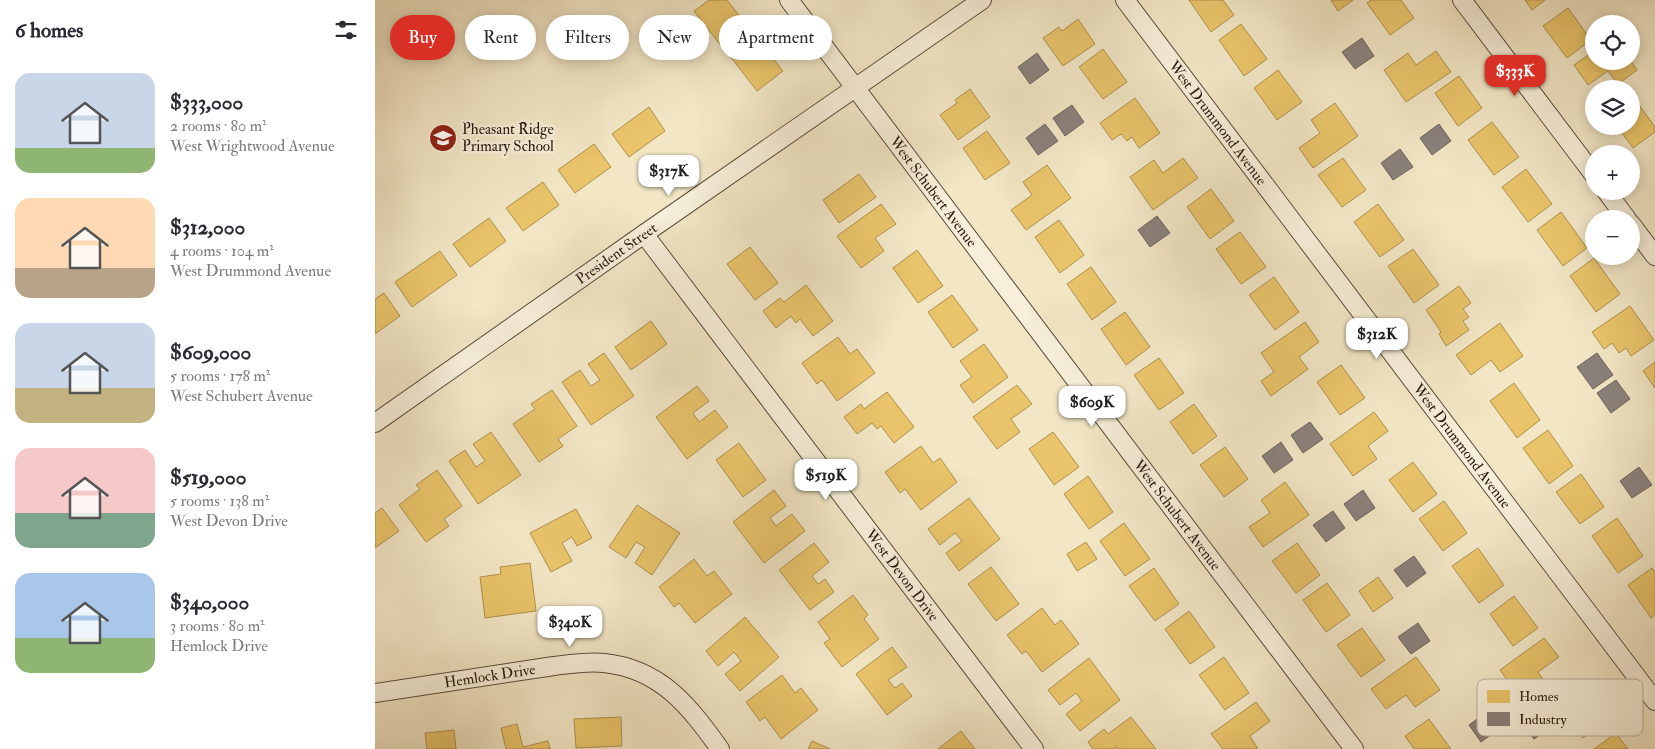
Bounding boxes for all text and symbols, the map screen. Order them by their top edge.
chip: Buy [390,15,455,60]
chip: Rent [465,15,536,60]
chip: Filters [546,15,629,60]
chip: New [639,15,709,60]
chip: Apartment [719,15,832,60]
map controls [1585,15,1640,265]
button: locate [1585,15,1640,70]
icon: filters [332,16,360,44]
text: 6 homes [15,17,83,44]
pin: $333K [1480,54,1550,97]
street label: West Drummond Avenue [1164,56,1271,189]
text: $333K [1496,61,1534,81]
button: layers [1585,80,1640,135]
text: $333,000 [170,89,243,116]
icon: home [55,93,115,153]
text: 2 rooms · 80 m² [170,116,267,136]
place label: Pheasant Ridge Primary School [462,120,554,156]
school or university icon: Pheasant Ridge Primary School [428,123,458,153]
street label: West Schubert Avenue [885,132,981,251]
text: West Wrightwood Avenue [170,136,335,156]
button: + [1585,145,1640,200]
pin: $317K [634,154,704,197]
text: $317K [649,161,689,181]
button: − [1585,210,1640,265]
text: $312,000 [170,214,245,241]
icon: home [55,218,115,278]
street label: President Street [572,219,661,289]
text: 4 rooms · 104 m² [170,241,274,261]
text: West Drummond Avenue [170,261,331,281]
pin: $312K [1342,318,1412,360]
text: $312K [1357,324,1397,344]
text: $609,000 [170,339,251,366]
icon: home [55,343,115,403]
text: 5 rooms · 178 m² [170,366,270,386]
street label: West Drummond Avenue [1408,379,1515,512]
text: West Schubert Avenue [170,386,313,406]
pin: $609K [1057,386,1127,428]
text: $609K [1070,392,1114,412]
street label: West Schubert Avenue [1128,455,1225,574]
pin: $519K [791,458,861,501]
text: $519,000 [170,464,247,491]
text: $519K [805,465,847,485]
icon: home [55,468,115,528]
text: 5 rooms · 138 m² [170,491,269,511]
text: West Devon Drive [170,511,288,531]
street label: West Devon Drive [860,525,943,625]
text: $340,000 [170,589,249,616]
icon: home [55,593,115,653]
pin: $340K [535,606,605,648]
text: $340K [548,612,592,632]
text: 3 rooms · 80 m² [170,616,265,636]
text: Hemlock Drive [170,636,268,656]
street label: Hemlock Drive [443,660,537,692]
legend [1477,679,1643,736]
text: Homes [1519,688,1559,705]
text: Industry [1519,711,1568,729]

